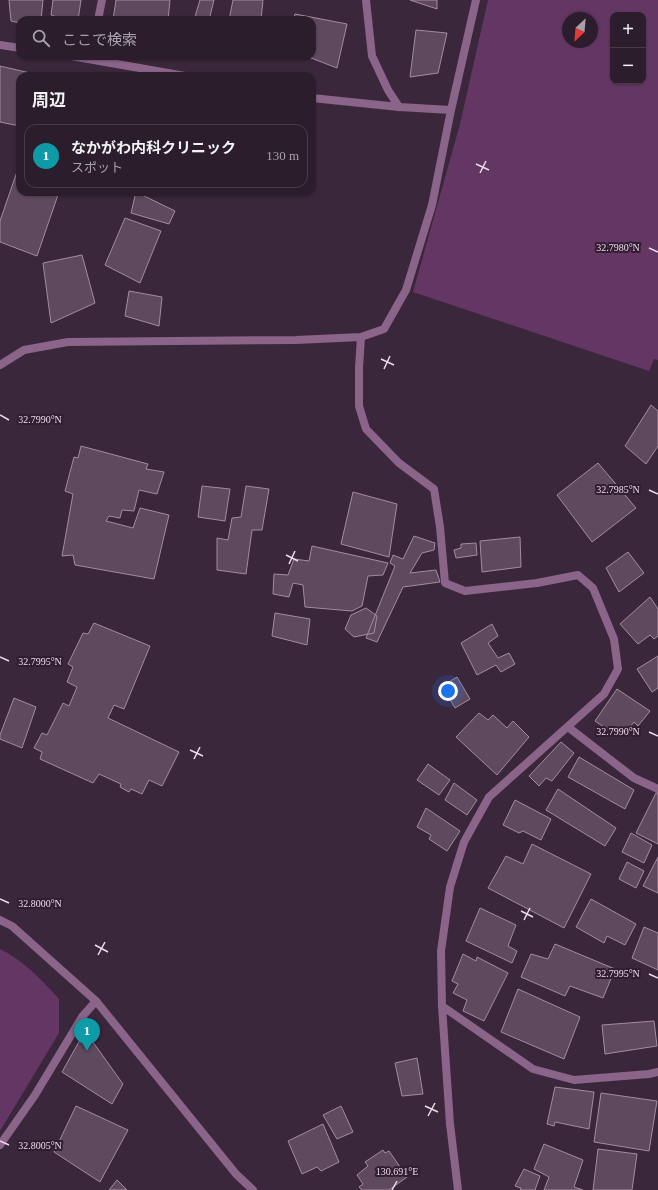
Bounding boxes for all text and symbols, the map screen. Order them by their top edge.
north arrow [562,12,598,48]
map controls [610,12,646,84]
button: + [610,12,646,48]
search box [16,16,316,60]
icon: search [30,27,52,49]
text: ここで検索 [62,32,137,48]
button: − [610,48,646,84]
text: 周辺 [32,91,66,110]
text: なかがわ内科クリニック [71,140,236,156]
text: 1 [43,148,49,163]
text: 130 m [266,148,299,163]
text: スポット [71,160,123,175]
text: 32.7980°N [596,242,640,253]
text: 32.7990°N [18,414,62,425]
text: 32.7985°N [596,484,640,495]
text: 32.7995°N [18,656,62,667]
your location [438,681,458,701]
text: 32.7990°N [596,726,640,737]
text: 32.8000°N [18,898,62,909]
text: 32.7995°N [596,968,640,979]
pin: 1 [74,1018,100,1051]
text: 32.8005°N [18,1140,62,1151]
text: 130.691°E [376,1166,418,1177]

